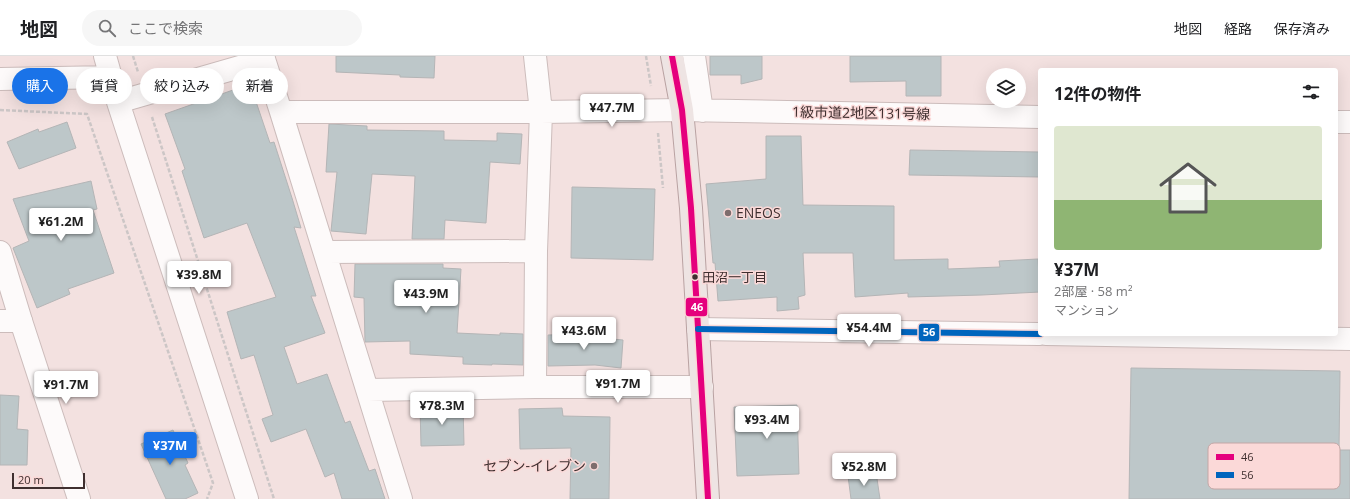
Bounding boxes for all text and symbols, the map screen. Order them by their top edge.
search box [82,10,362,46]
text: 地図 [20,16,58,42]
icon: search [96,17,118,39]
text: ここで検索 [128,18,203,38]
text: 地図 [1174,19,1202,38]
text: 経路 [1224,19,1252,38]
text: 保存済み [1274,19,1330,38]
chip: 購入 [12,68,68,104]
chip: 賃貸 [76,68,132,104]
chip: 絞り込み [140,68,224,104]
chip: 新着 [232,68,288,104]
map controls [986,68,1026,108]
button: layers [986,68,1026,108]
icon: filters [1300,81,1322,103]
text: 12件の物件 [1054,82,1141,105]
pin: ¥47.7M [579,94,645,128]
text: ¥47.7M [589,98,635,116]
street label: 1級市道2地区131号線 [792,102,930,123]
icon: home [1152,152,1224,224]
place label: ENEOS [736,203,781,222]
pin: ¥61.2M [28,208,94,242]
marker: ENEOS [723,208,733,218]
text: ¥61.2M [38,212,84,230]
text: ¥37M [1054,258,1099,281]
pin: ¥39.8M [166,261,232,295]
text: ¥39.8M [176,265,222,283]
place label: 田沼一丁目 [702,268,767,286]
marker: 田沼一丁目 [690,272,700,282]
pin: ¥43.9M [393,280,459,314]
text: 2部屋 · 58 m² [1054,282,1132,300]
text: ¥43.9M [403,284,449,302]
line badge: 46 [685,297,708,317]
text: 46 [691,299,703,314]
text: マンション [1054,301,1119,319]
pin: ¥54.4M [836,314,902,348]
pin: ¥43.6M [551,317,617,351]
text: ¥54.4M [846,318,892,336]
text: ¥43.6M [561,321,607,339]
line badge: 56 [918,323,940,342]
text: 56 [923,324,935,339]
pin: ¥91.7M [585,370,651,404]
pin: ¥91.7M [33,371,99,405]
text: ¥91.7M [595,374,641,392]
text: ¥91.7M [43,375,89,393]
pin: ¥78.3M [409,392,475,426]
text: ¥78.3M [419,396,465,414]
pin: ¥93.4M [734,406,800,440]
text: ¥93.4M [744,410,790,428]
pin: ¥37M [146,432,194,466]
text: ¥37M [153,436,187,454]
legend [1208,443,1340,489]
text: 46 [1241,449,1254,464]
pin: ¥52.8M [831,453,897,487]
place label: セブン-イレブン [483,456,586,475]
text: ¥52.8M [841,457,887,475]
marker: セブン-イレブン [589,461,599,471]
text: 56 [1241,467,1254,482]
scale bar [12,471,85,490]
text: 20 m [18,472,44,487]

